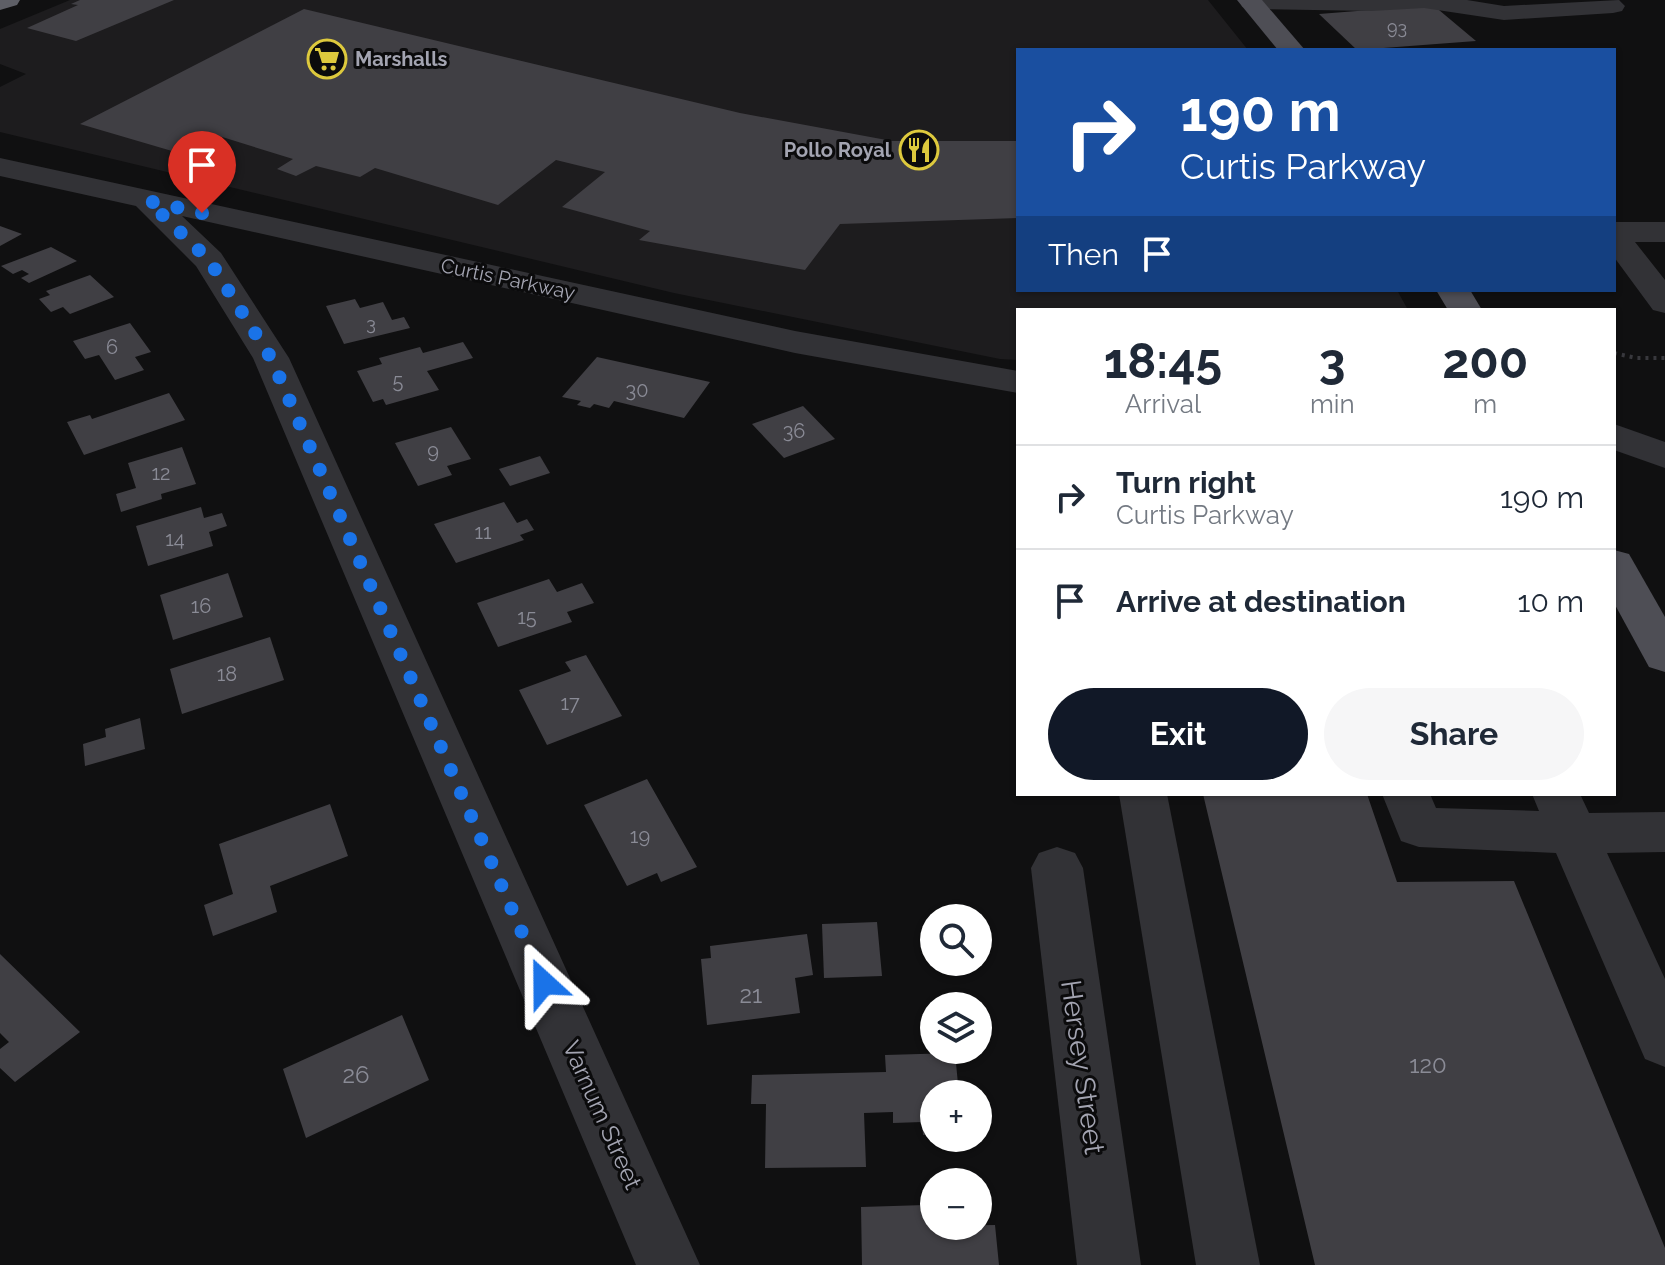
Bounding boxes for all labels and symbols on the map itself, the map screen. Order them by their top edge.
house number: 93 [1387,17,1407,38]
supermarket icon: Marshalls [306,38,348,80]
place label: Marshalls [355,47,448,71]
restaurant icon: Pollo Royal [898,129,940,171]
pin [168,131,236,213]
place label: Pollo Royal [784,138,892,162]
street label: Curtis Parkway [439,253,578,305]
house number: 3 [366,313,376,334]
house number: 6 [106,335,118,359]
house number: 5 [393,369,404,393]
house number: 30 [626,378,648,402]
house number: 36 [783,419,805,443]
house number: 9 [427,439,439,463]
house number: 12 [152,461,170,485]
house number: 11 [474,520,492,544]
house number: 14 [165,527,185,551]
house number: 16 [191,594,211,618]
house number: 15 [517,605,537,629]
house number: 18 [217,662,237,686]
house number: 17 [560,691,580,715]
house number: 19 [630,824,650,848]
position arrow [502,941,586,1025]
street label: Hersey Street [1054,978,1111,1157]
house number: 21 [740,980,762,1009]
street label: Varnum Street [557,1036,648,1194]
house number: 120 [1409,1050,1447,1079]
house number: 26 [343,1060,369,1089]

